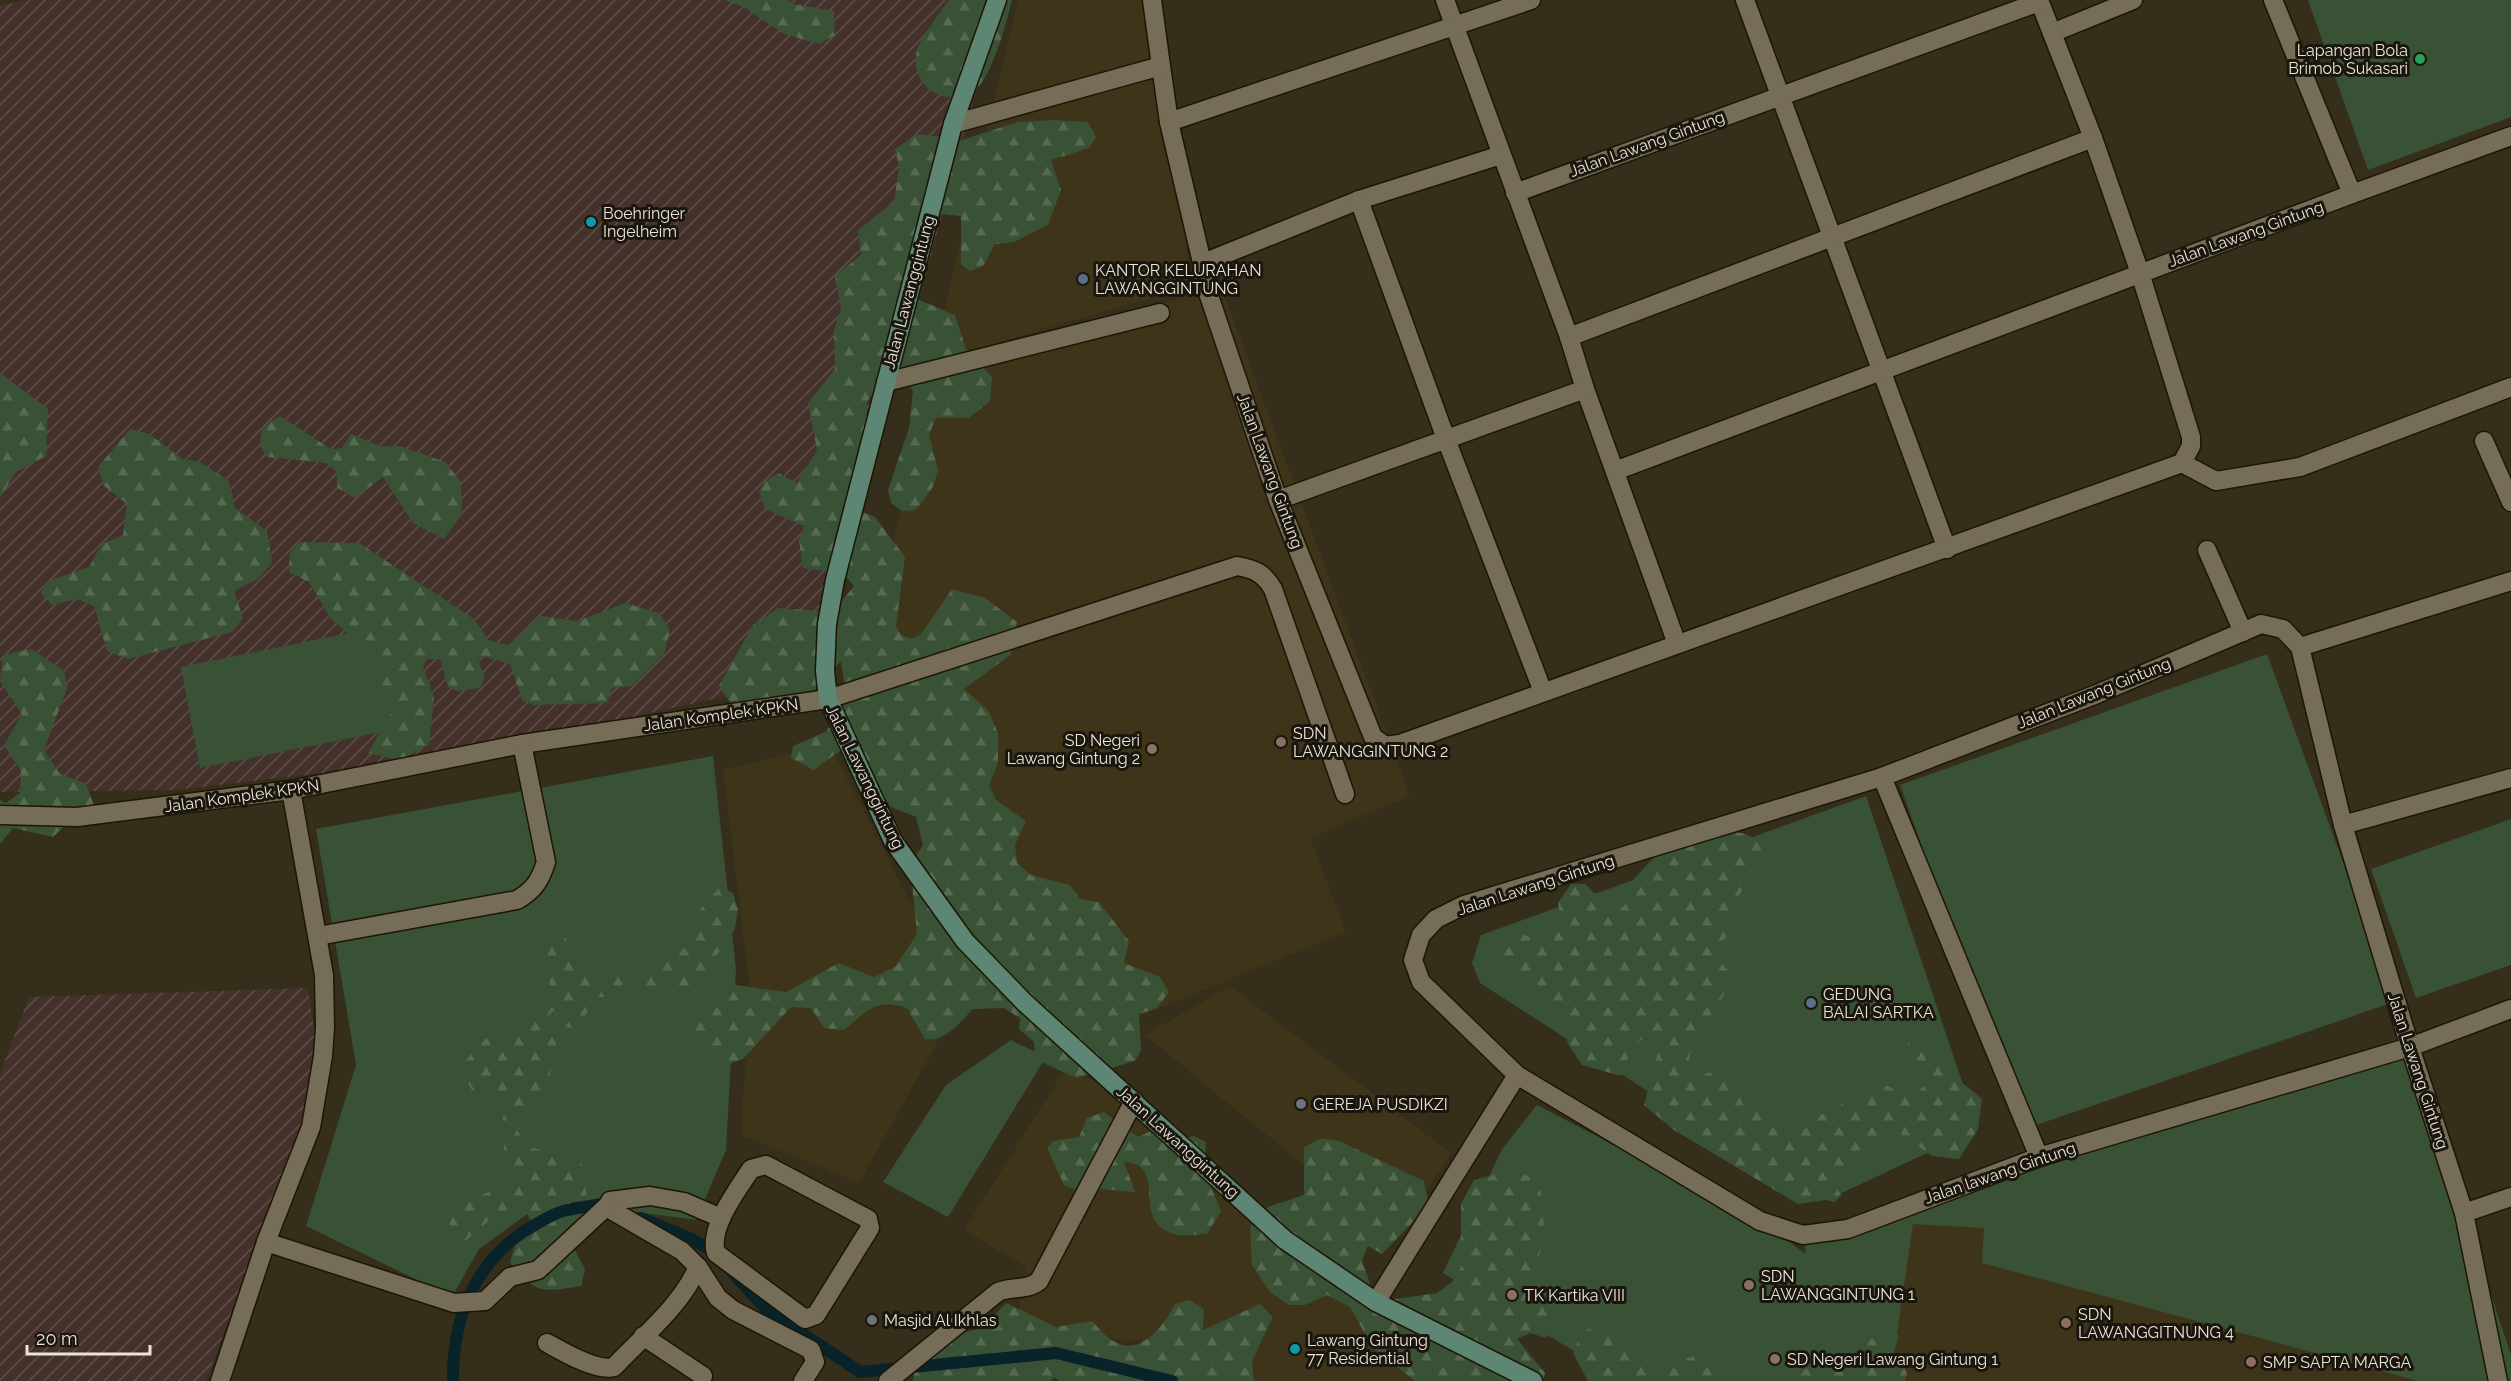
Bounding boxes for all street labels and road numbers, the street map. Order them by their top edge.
street label: Jalan Lawang Gintung [1567,107,1727,181]
street label: Jalan Lawang Gintung [2166,197,2326,271]
street label: Jalan Lawanggintung [879,213,939,371]
street label: Jalan Lawang Gintung [1233,391,1307,551]
street label: Jalan Lawang Gintung [2015,654,2173,732]
street label: Jalan Komplek KPKN [643,695,799,735]
street label: Jalan Lawanggintung [822,702,908,852]
street label: Jalan Komplek KPKN [164,776,320,816]
street label: Jalan Lawang Gintung [1455,851,1617,919]
street label: Jalan Lawang Gintung [2384,990,2452,1152]
street label: Jalan Lawanggintung [1113,1082,1243,1202]
street label: Jalan lawang Gintung [1922,1138,2078,1208]

